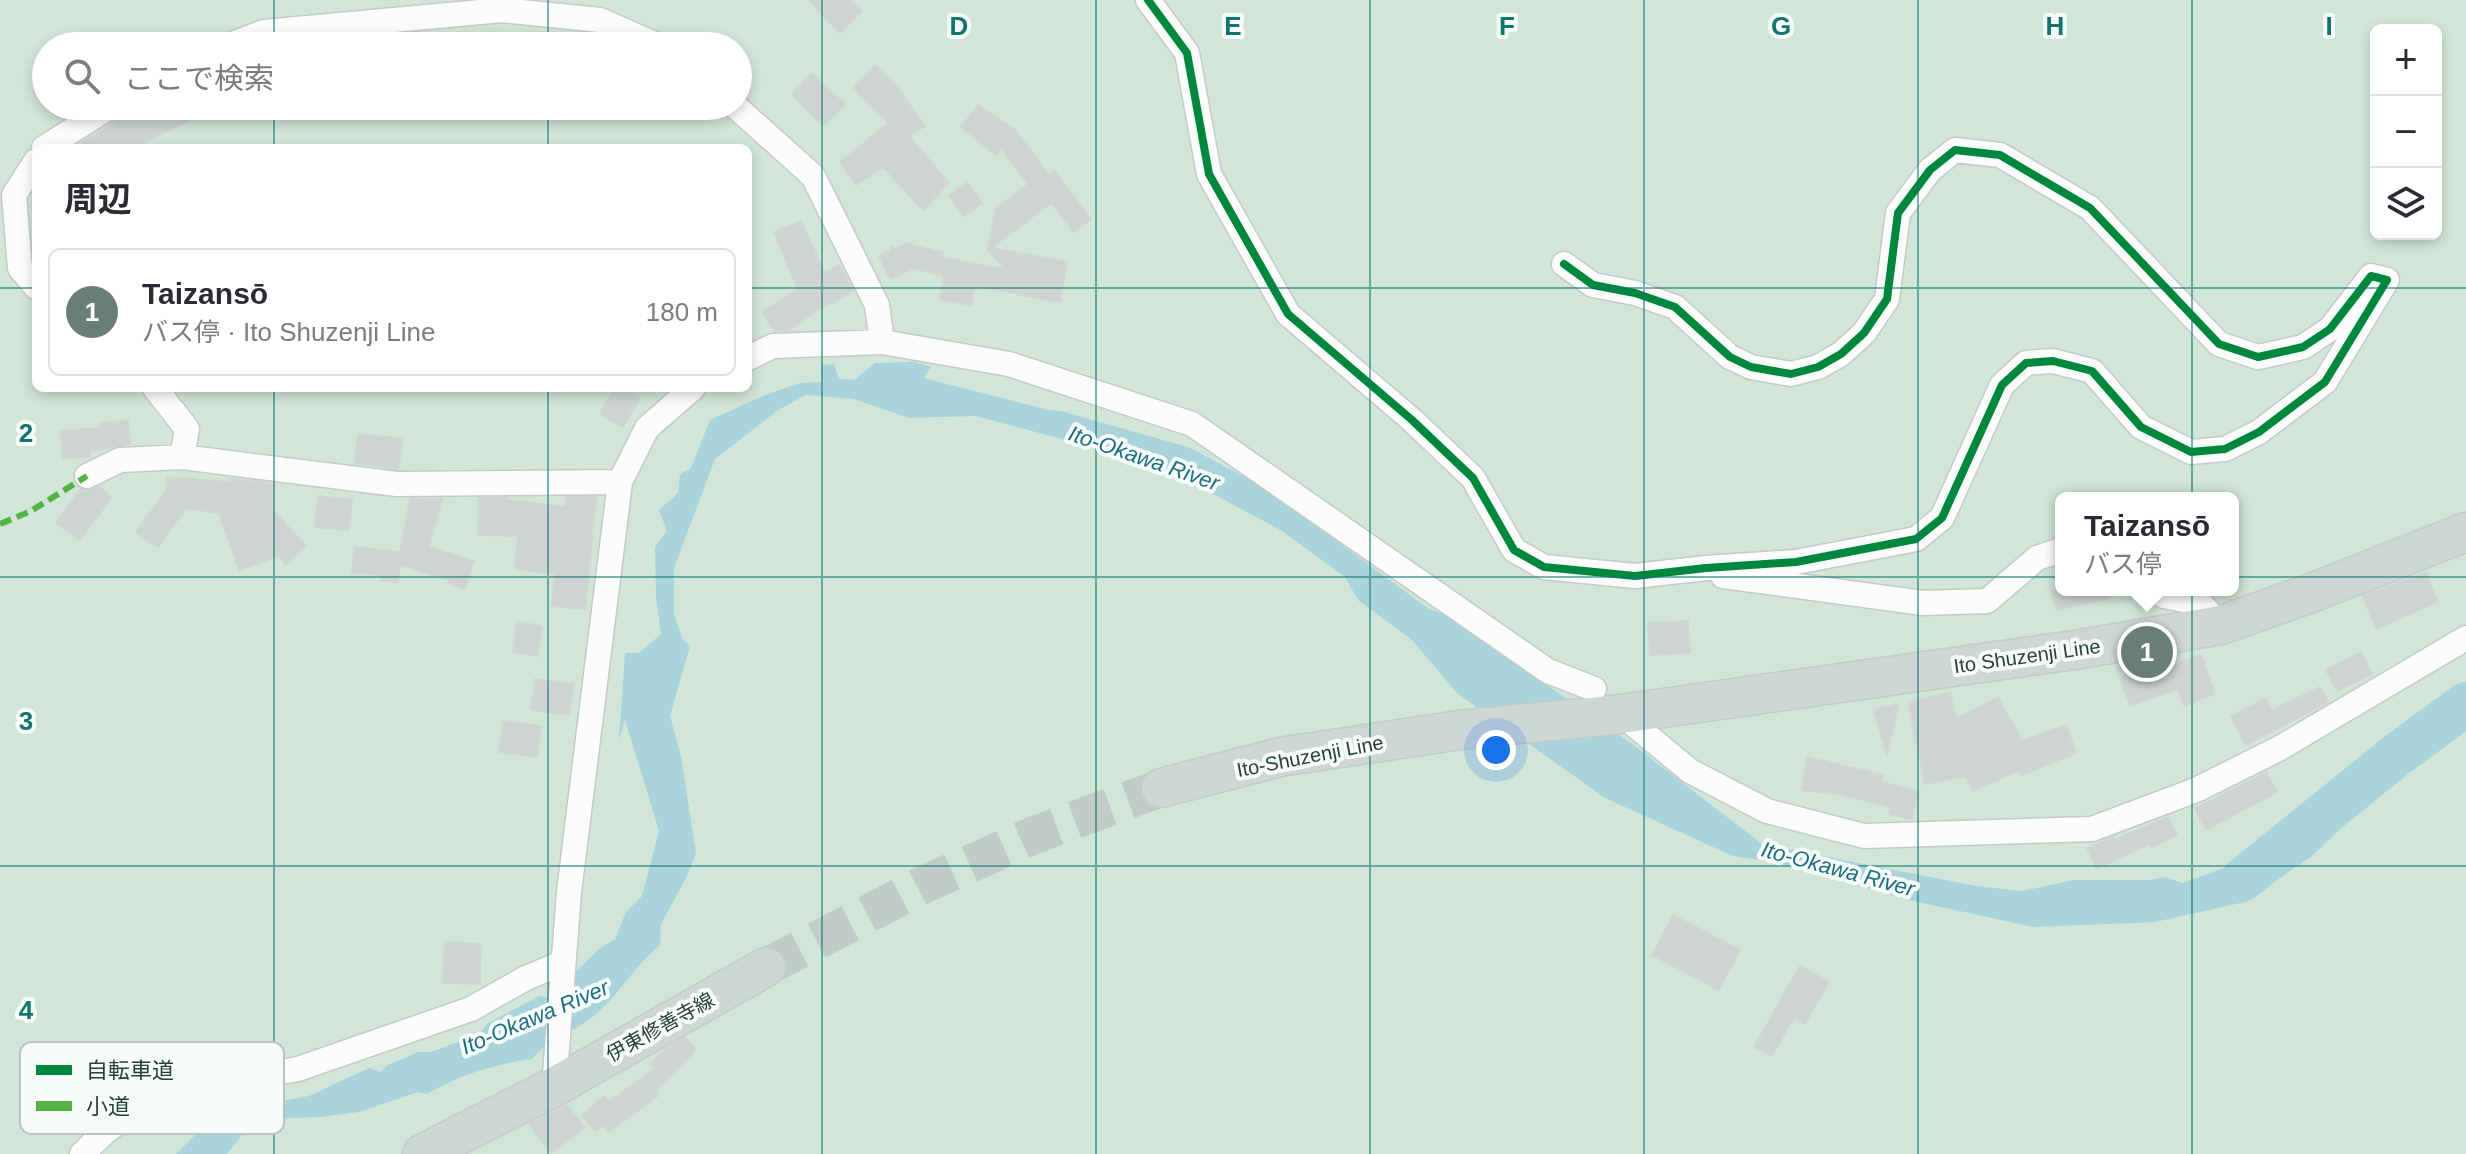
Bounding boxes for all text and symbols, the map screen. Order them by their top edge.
text: D [950,11,968,41]
text: E [1224,11,1242,41]
text: F [1499,11,1515,41]
text: G [1771,11,1791,41]
text: H [2046,11,2064,41]
text: I [2325,11,2333,41]
map controls [2370,24,2442,240]
button: + [2370,24,2442,96]
search box [32,32,752,120]
icon: search [60,54,104,98]
text: ここで検索 [124,62,274,95]
button: − [2370,96,2442,168]
button: layers [2370,168,2442,240]
text: 周辺 [64,180,132,218]
text: Taizansō [142,277,268,310]
text: 1 [85,297,99,327]
text: 180 m [646,297,718,327]
text: バス停 · Ito Shuzenji Line [142,317,435,347]
text: 2 [19,418,33,448]
water label: Ito-Okawa River [1065,421,1224,496]
popup [2055,492,2239,596]
text: Taizansō [2084,509,2210,542]
text: バス停 [2084,549,2162,579]
pin: 1 [2121,622,2173,682]
street label: Ito Shuzenji Line [1952,635,2102,677]
text: 3 [19,706,33,736]
your location [1476,730,1516,770]
street label: Ito-Shuzenji Line [1235,731,1385,781]
water label: Ito-Okawa River [1759,837,1919,902]
water label: Ito-Okawa River [458,974,614,1059]
street label: 伊東修善寺線 [602,988,718,1066]
text: 4 [19,995,34,1025]
legend [20,1042,284,1134]
text: 自転車道 [86,1058,174,1083]
text: 小道 [86,1094,130,1119]

